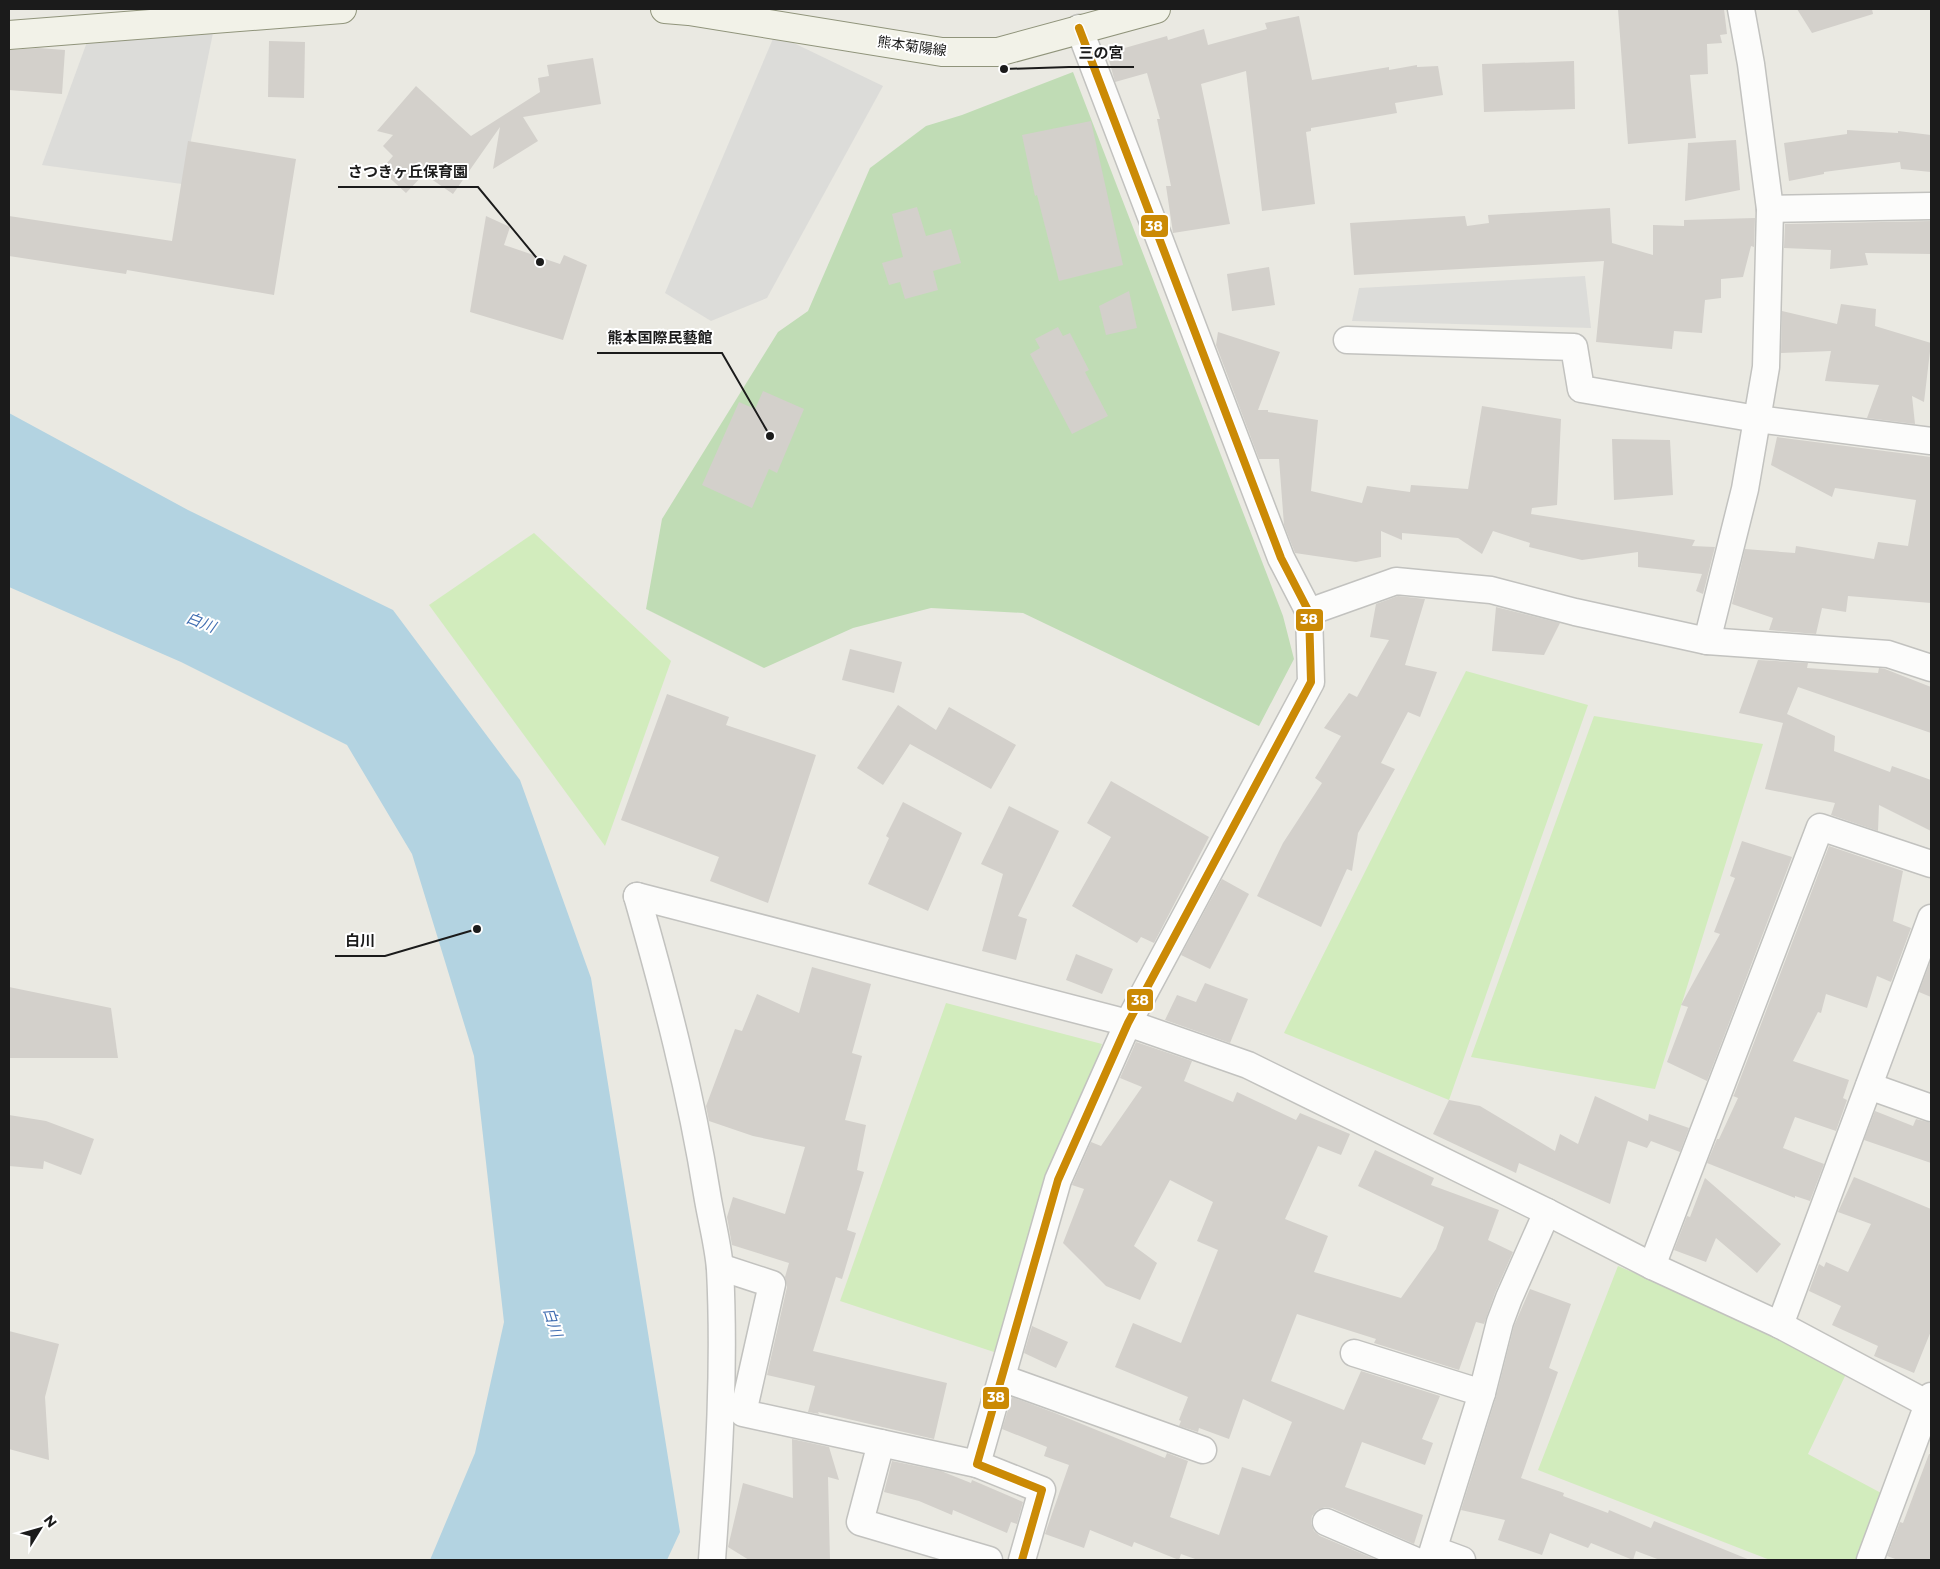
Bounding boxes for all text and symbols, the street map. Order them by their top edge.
street label: 熊本菊陽線 [876,32,948,60]
callout: 三の宮 [1069,37,1134,67]
text: 三の宮 [1078,43,1124,62]
callout: さつきヶ丘保育園 [338,157,478,187]
text: さつきヶ丘保育園 [348,162,468,181]
line badge: 38 [1140,214,1169,238]
text: 38 [1144,217,1163,235]
callout: 熊本国際民藝館 [597,323,722,353]
text: 熊本国際民藝館 [607,328,713,347]
water label: 白川 [184,608,220,637]
line badge: 38 [1295,608,1324,632]
text: 38 [1299,610,1318,628]
callout: 白川 [335,926,385,956]
text: 白川 [345,931,375,950]
line badge: 38 [1126,988,1154,1012]
text: 38 [1130,991,1149,1009]
water label: 白川 [539,1305,567,1341]
line badge: 38 [982,1386,1010,1410]
text: 38 [986,1388,1005,1406]
north arrow [15,1504,65,1554]
text: N [40,1511,61,1531]

